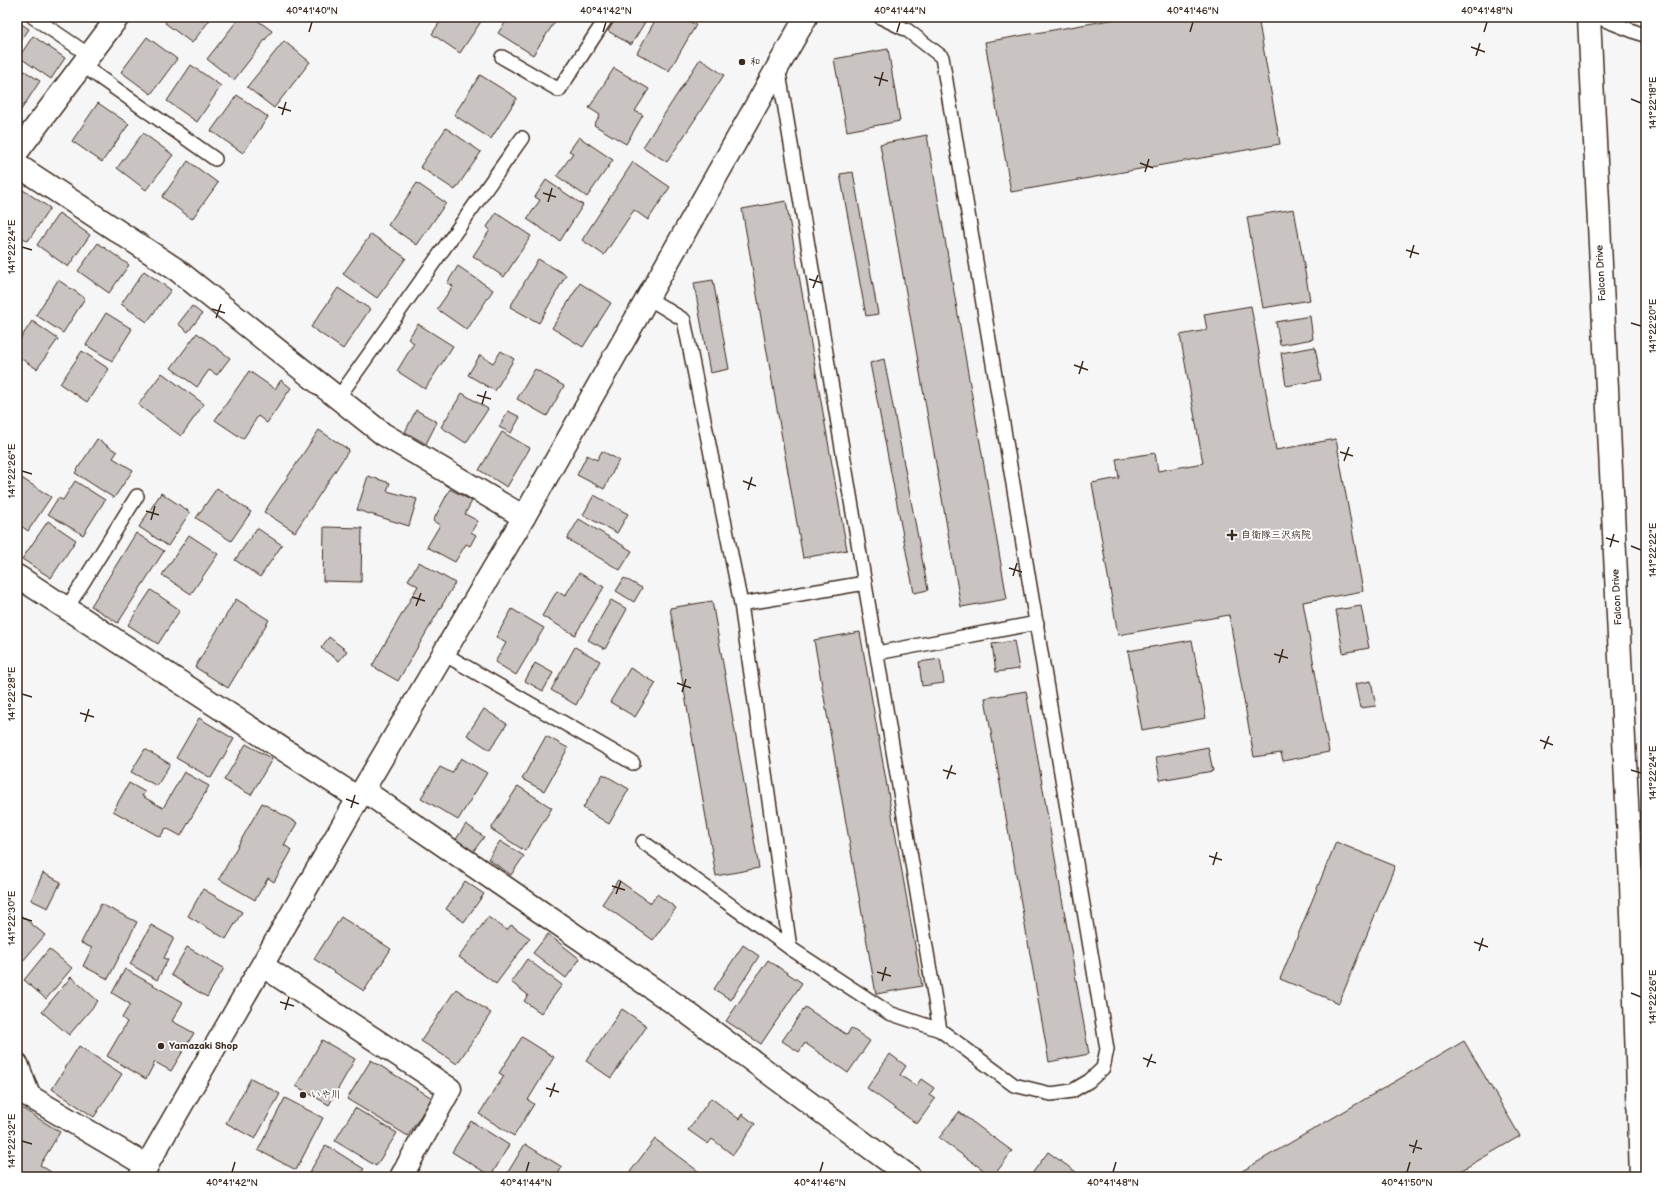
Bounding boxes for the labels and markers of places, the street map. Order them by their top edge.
place label: 和 [750,56,760,68]
marker: 和 [737,57,747,67]
marker: 自衛隊三沢病院 [1226,529,1238,541]
place label: 自衛隊三沢病院 [1241,529,1311,541]
place label: Yamazaki Shop [169,1040,238,1052]
marker: Yamazaki Shop [156,1041,166,1051]
place label: いや川 [311,1089,341,1101]
marker: いや川 [298,1090,308,1100]

